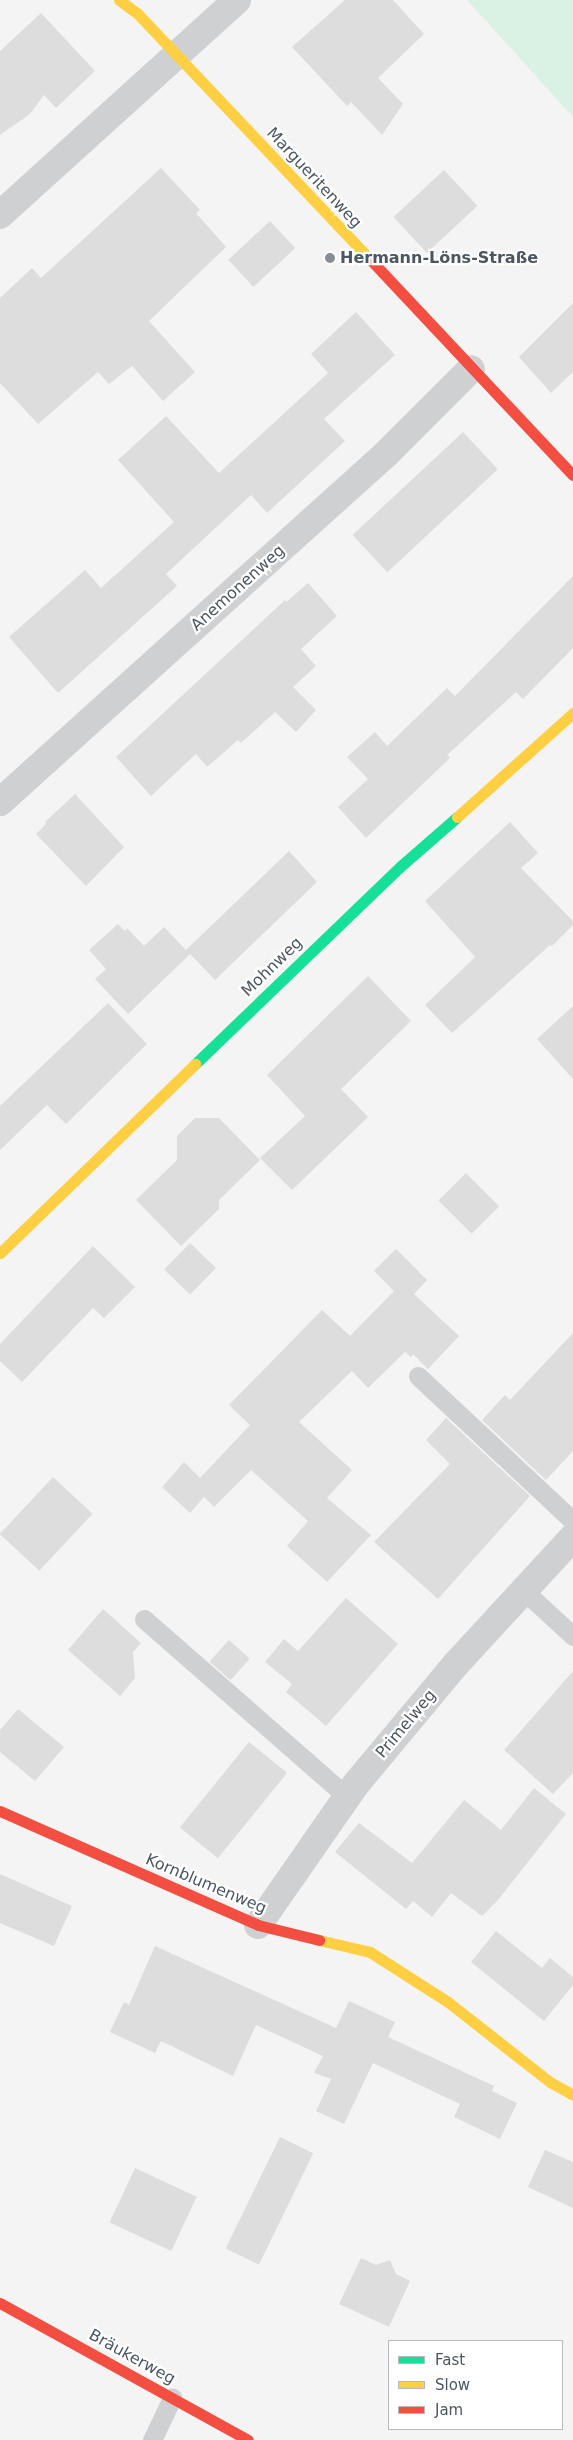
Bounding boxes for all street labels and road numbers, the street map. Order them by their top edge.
street label: Margueritenweg [263,124,365,232]
street label: Anemonenweg [187,541,289,635]
street label: Mohnweg [238,933,306,1001]
street label: Primelweg [372,1686,440,1762]
street label: Kornblumenweg [143,1850,269,1918]
street label: Bräukerweg [85,2325,179,2389]

